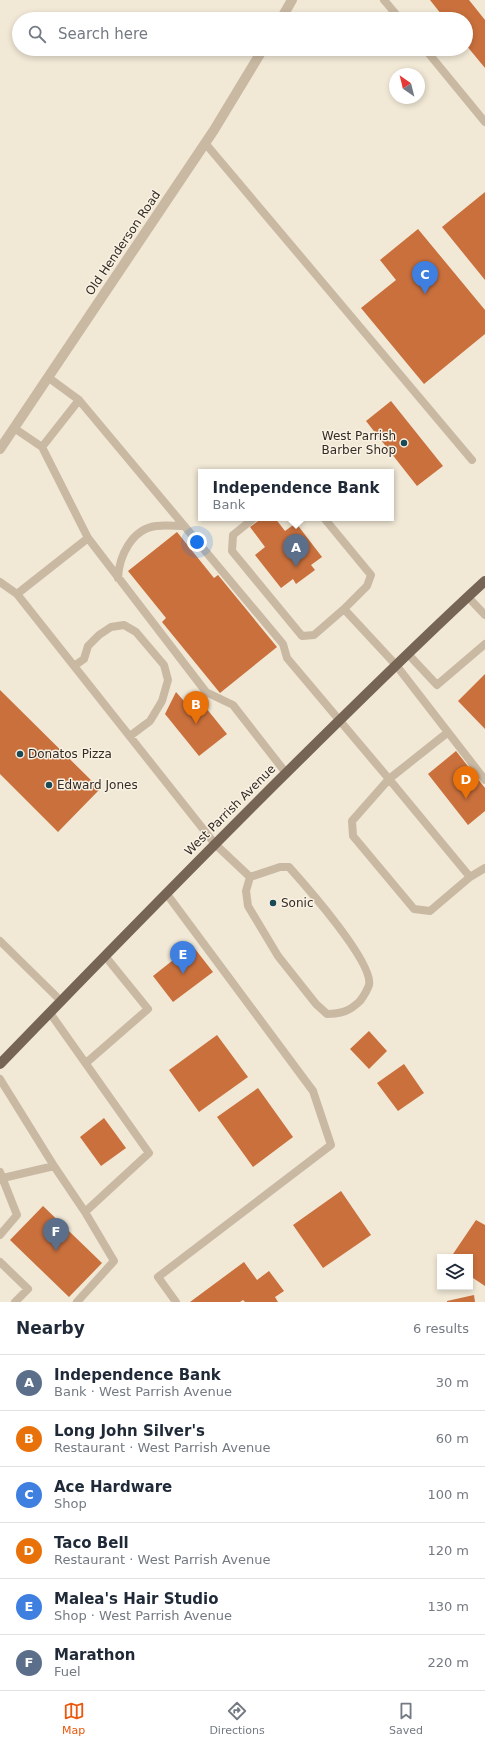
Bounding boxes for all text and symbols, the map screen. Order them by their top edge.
search box [12,12,473,56]
icon: search [26,23,48,45]
text: Search here [58,25,148,43]
north arrow [389,68,425,104]
street label: Old Henderson Road [83,188,163,298]
pin: C [412,261,438,294]
place label: West Parrish Barber Shop [322,429,396,457]
marker: West Parrish Barber Shop [399,438,409,448]
popup [198,469,394,521]
text: Independence Bank [213,479,379,497]
text: Bank [213,497,245,512]
your location [187,532,207,552]
pin: A [283,534,309,567]
pin: B [183,691,209,724]
place label: Donatos Pizza [28,747,112,761]
marker: Donatos Pizza [15,749,25,759]
street label: West Parrish Avenue [182,762,278,858]
pin: D [453,766,479,799]
place label: Edward Jones [57,778,138,792]
marker: Edward Jones [44,780,54,790]
place label: Sonic [281,896,314,910]
marker: Sonic [268,898,278,908]
pin: E [170,941,196,974]
pin: F [43,1218,69,1251]
map controls [437,1254,473,1290]
button: layers [437,1254,473,1290]
text: Nearby [16,1318,85,1338]
text: 6 results [413,1321,469,1336]
text: Independence Bank [54,1366,221,1384]
text: A [24,1375,34,1390]
text: 30 m [436,1375,469,1390]
text: Bank · West Parrish Avenue [54,1384,232,1399]
text: Long John Silver's [54,1422,205,1440]
text: B [24,1431,34,1446]
text: 60 m [436,1431,469,1446]
text: Restaurant · West Parrish Avenue [54,1440,270,1455]
text: Ace Hardware [54,1478,172,1496]
text: C [24,1487,34,1502]
text: 100 m [427,1487,469,1502]
text: Shop [54,1496,87,1511]
text: Taco Bell [54,1534,129,1552]
text: D [24,1543,34,1558]
text: 120 m [427,1543,469,1558]
text: Restaurant · West Parrish Avenue [54,1552,270,1567]
text: Malea's Hair Studio [54,1590,219,1608]
text: E [25,1599,33,1614]
text: 130 m [427,1599,469,1614]
text: Shop · West Parrish Avenue [54,1608,232,1623]
text: Marathon [54,1646,135,1664]
text: F [25,1655,33,1670]
text: 220 m [427,1655,469,1670]
text: Fuel [54,1664,81,1679]
tab: Map [62,1700,85,1737]
tab: Directions [209,1700,265,1737]
tab: Saved [389,1700,423,1737]

